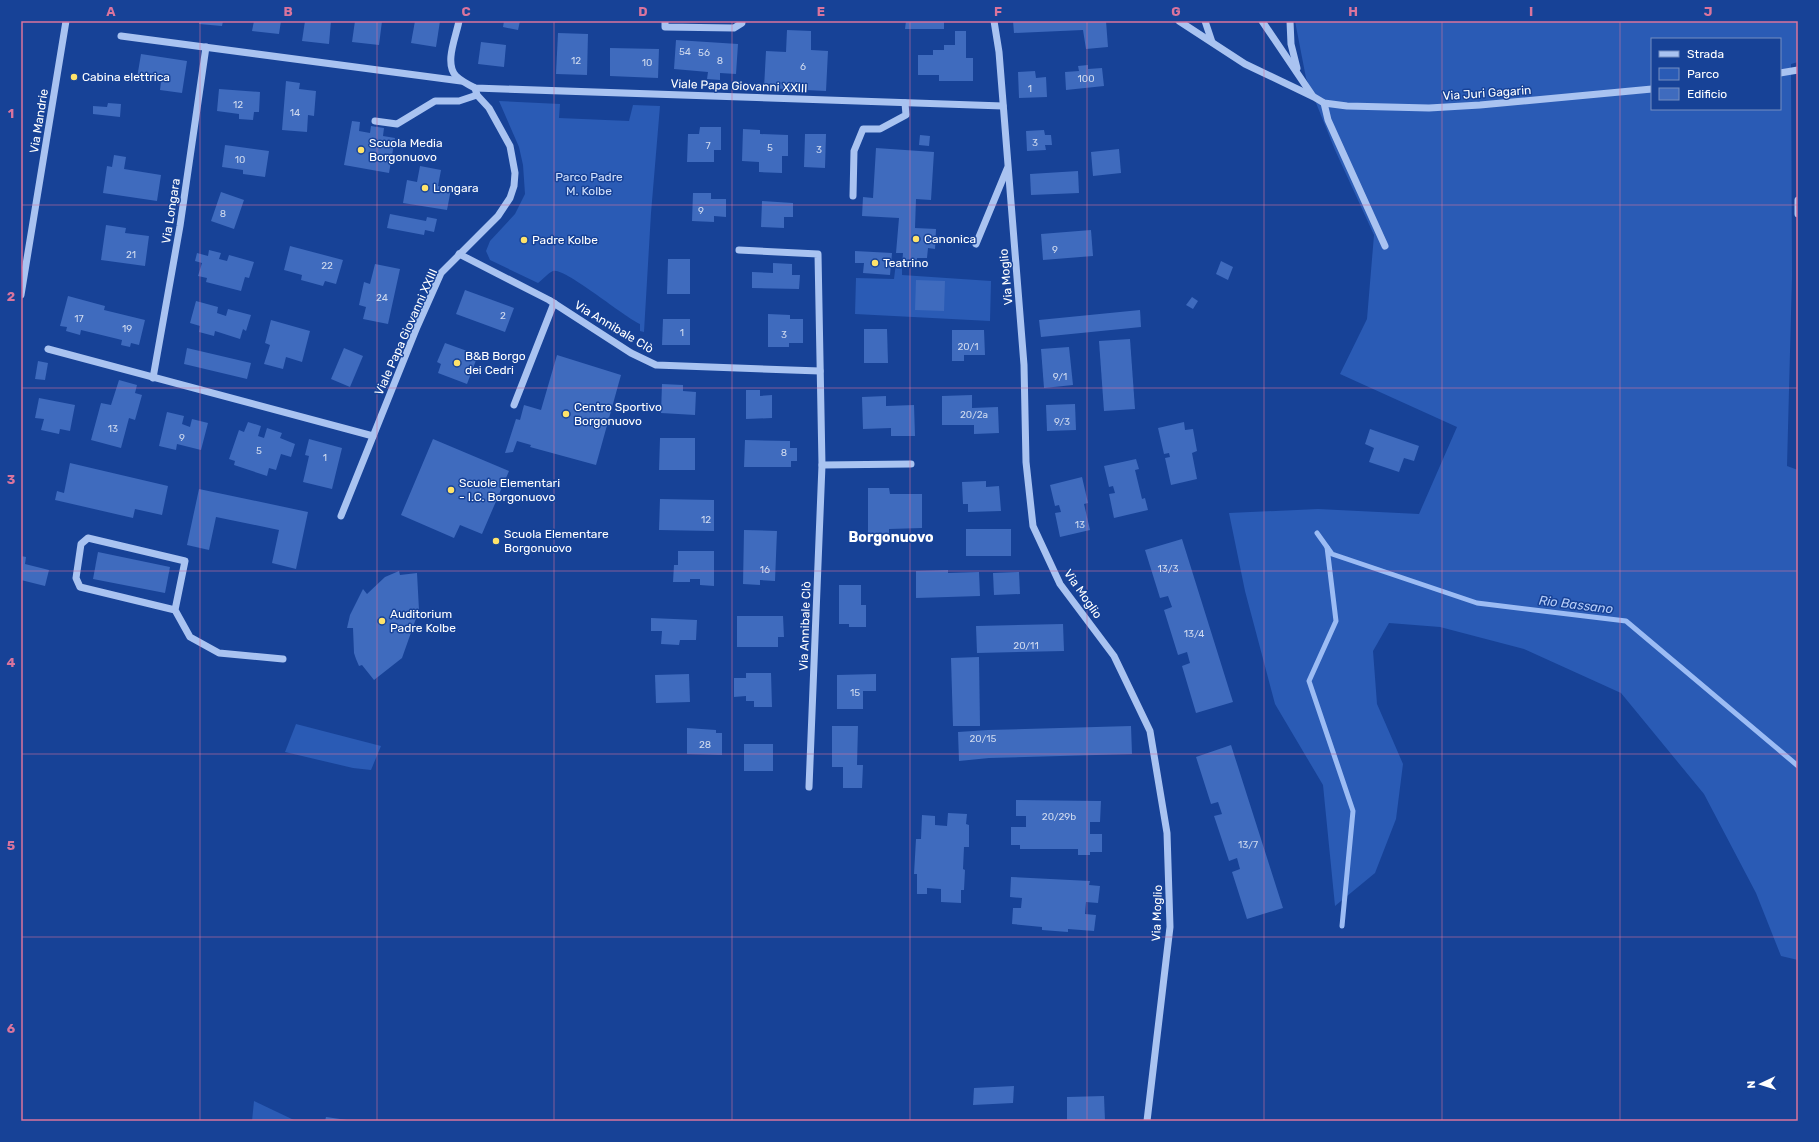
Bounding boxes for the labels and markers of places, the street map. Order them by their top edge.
place label: Cabina elettrica [82,70,170,84]
marker: Cabina elettrica [69,72,79,82]
place label: Scuola Media Borgonuovo [369,136,443,164]
marker: Scuola Media Borgonuovo [356,145,366,155]
place label: Longara [433,181,479,195]
marker: Longara [420,183,430,193]
place label: Canonica [924,232,976,246]
place label: Padre Kolbe [532,233,598,247]
marker: Canonica [911,234,921,244]
marker: Padre Kolbe [519,235,529,245]
place label: Teatrino [883,256,929,270]
marker: Teatrino [870,258,880,268]
place label: B&B Borgo dei Cedri [465,349,526,377]
marker: B&B Borgo dei Cedri [452,358,462,368]
place label: Centro Sportivo Borgonuovo [574,400,662,428]
marker: Centro Sportivo Borgonuovo [561,409,571,419]
place label: Scuole Elementari - I.C. Borgonuovo [459,476,560,504]
marker: Scuole Elementari - I.C. Borgonuovo [446,485,456,495]
place label: Scuola Elementare Borgonuovo [504,527,609,555]
marker: Scuola Elementare Borgonuovo [491,536,501,546]
place label: Auditorium Padre Kolbe [390,607,456,635]
marker: Auditorium Padre Kolbe [377,616,387,626]

